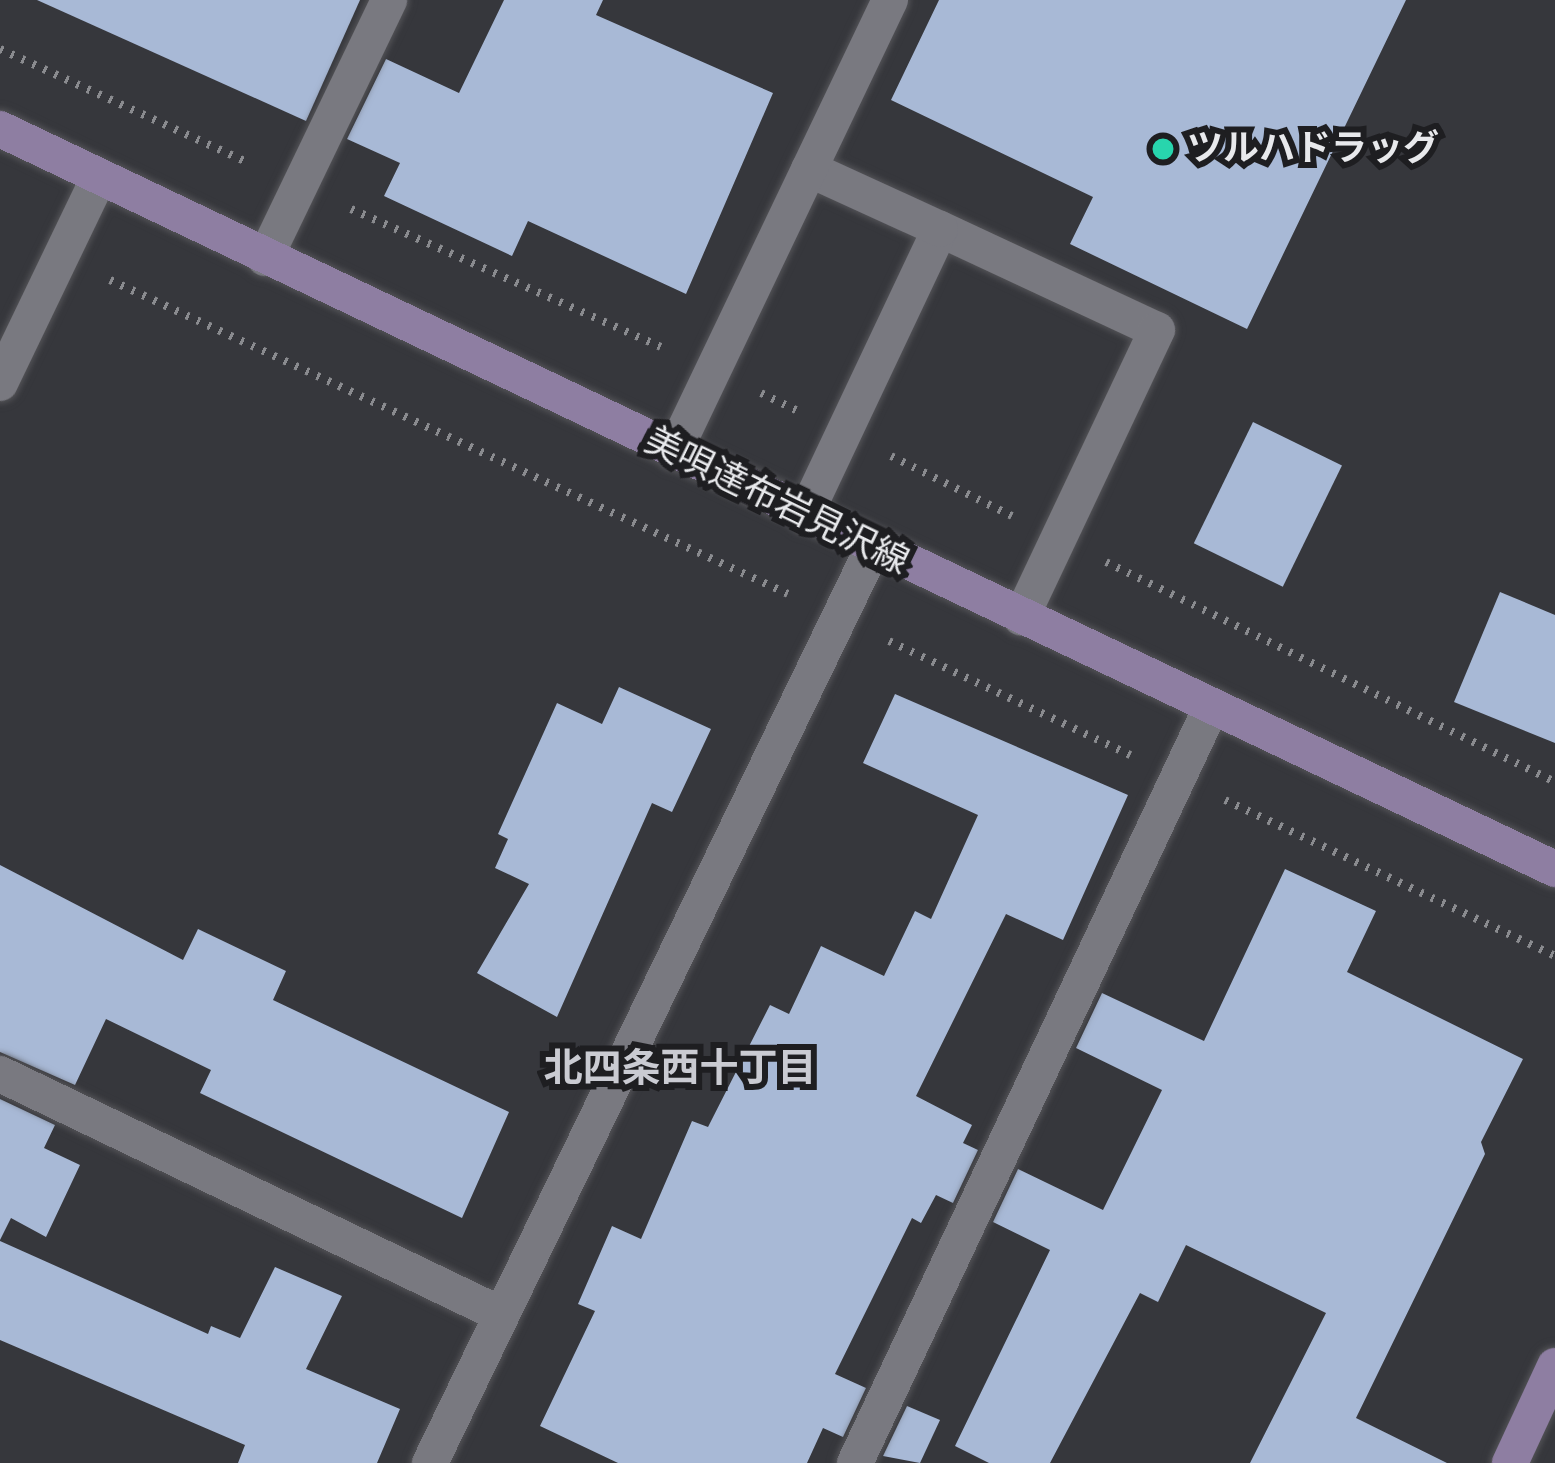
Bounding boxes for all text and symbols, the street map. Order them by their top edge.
place label: ツルハドラッグ [1187,127,1439,171]
marker: ツルハドラッグ [1150,136,1176,162]
street label: 美唄達布岩見沢線 [638,418,916,584]
district label: 北四条西十丁目 [544,1045,816,1091]

